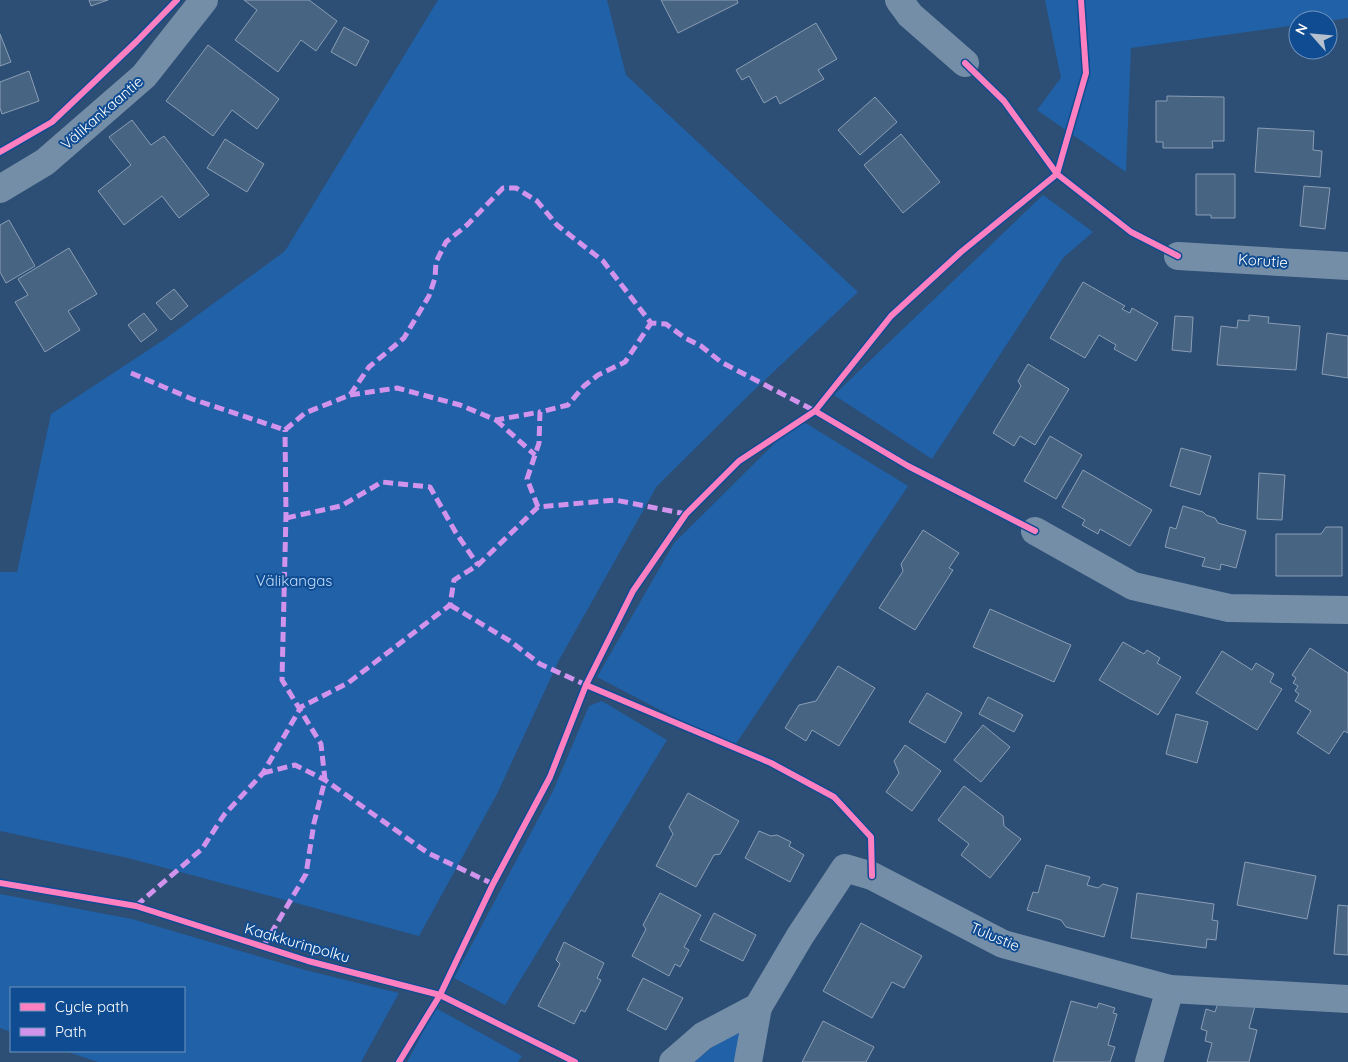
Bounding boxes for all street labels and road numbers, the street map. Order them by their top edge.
street label: Välikankaantie [57,72,147,154]
street label: Korutie [1237,249,1289,272]
street label: Kaakkurinpolku [242,918,352,967]
street label: Tulustie [968,918,1023,955]

